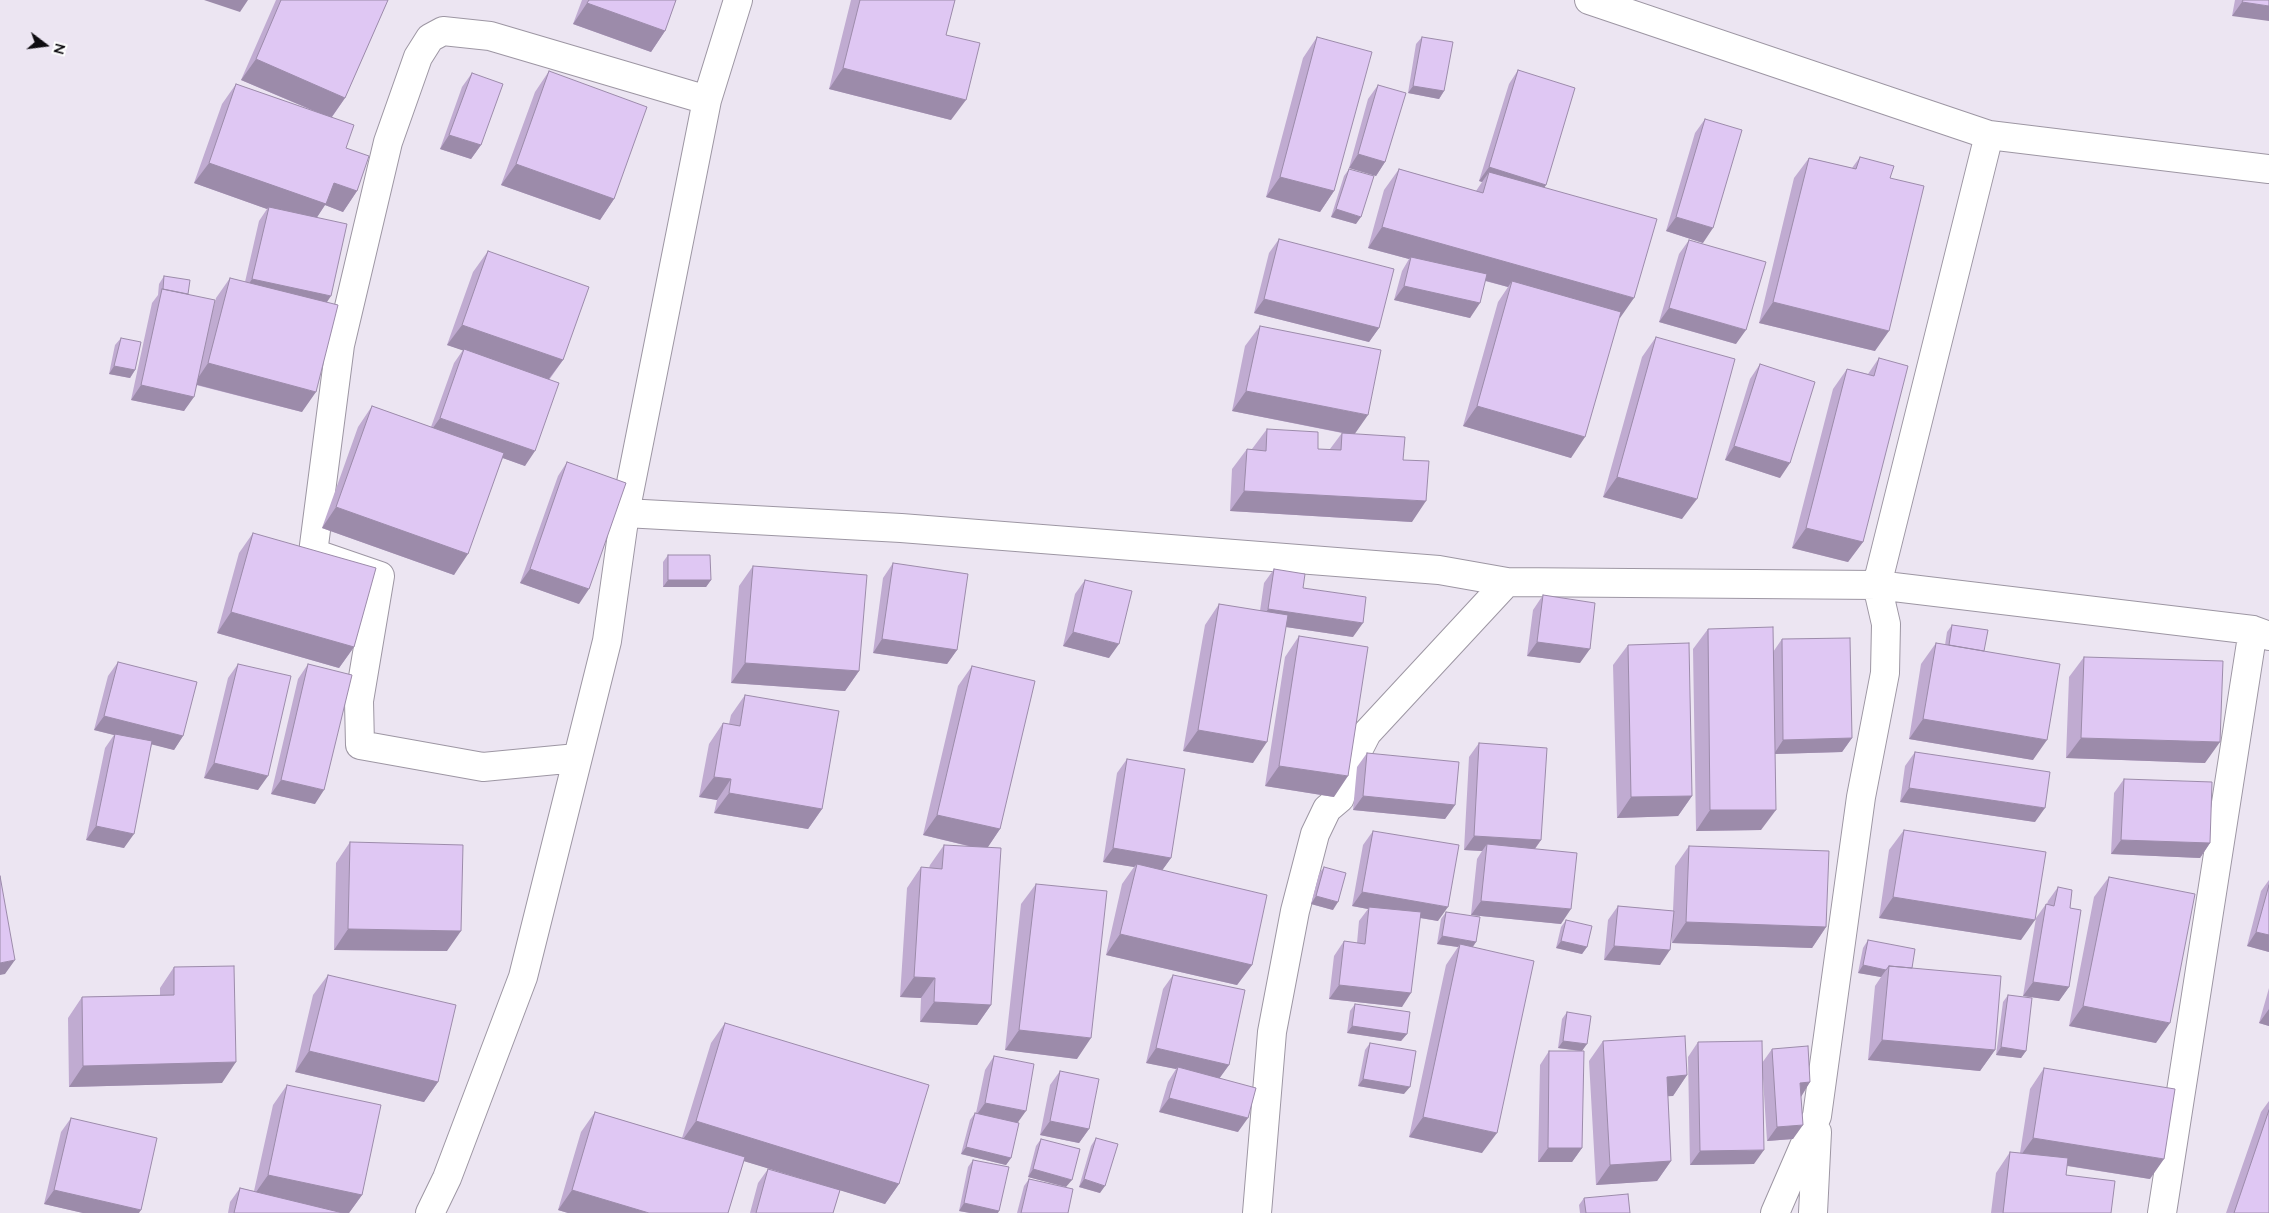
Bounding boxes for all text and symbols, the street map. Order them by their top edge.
north arrow [20,20,70,70]
text: N [49,41,70,56]

